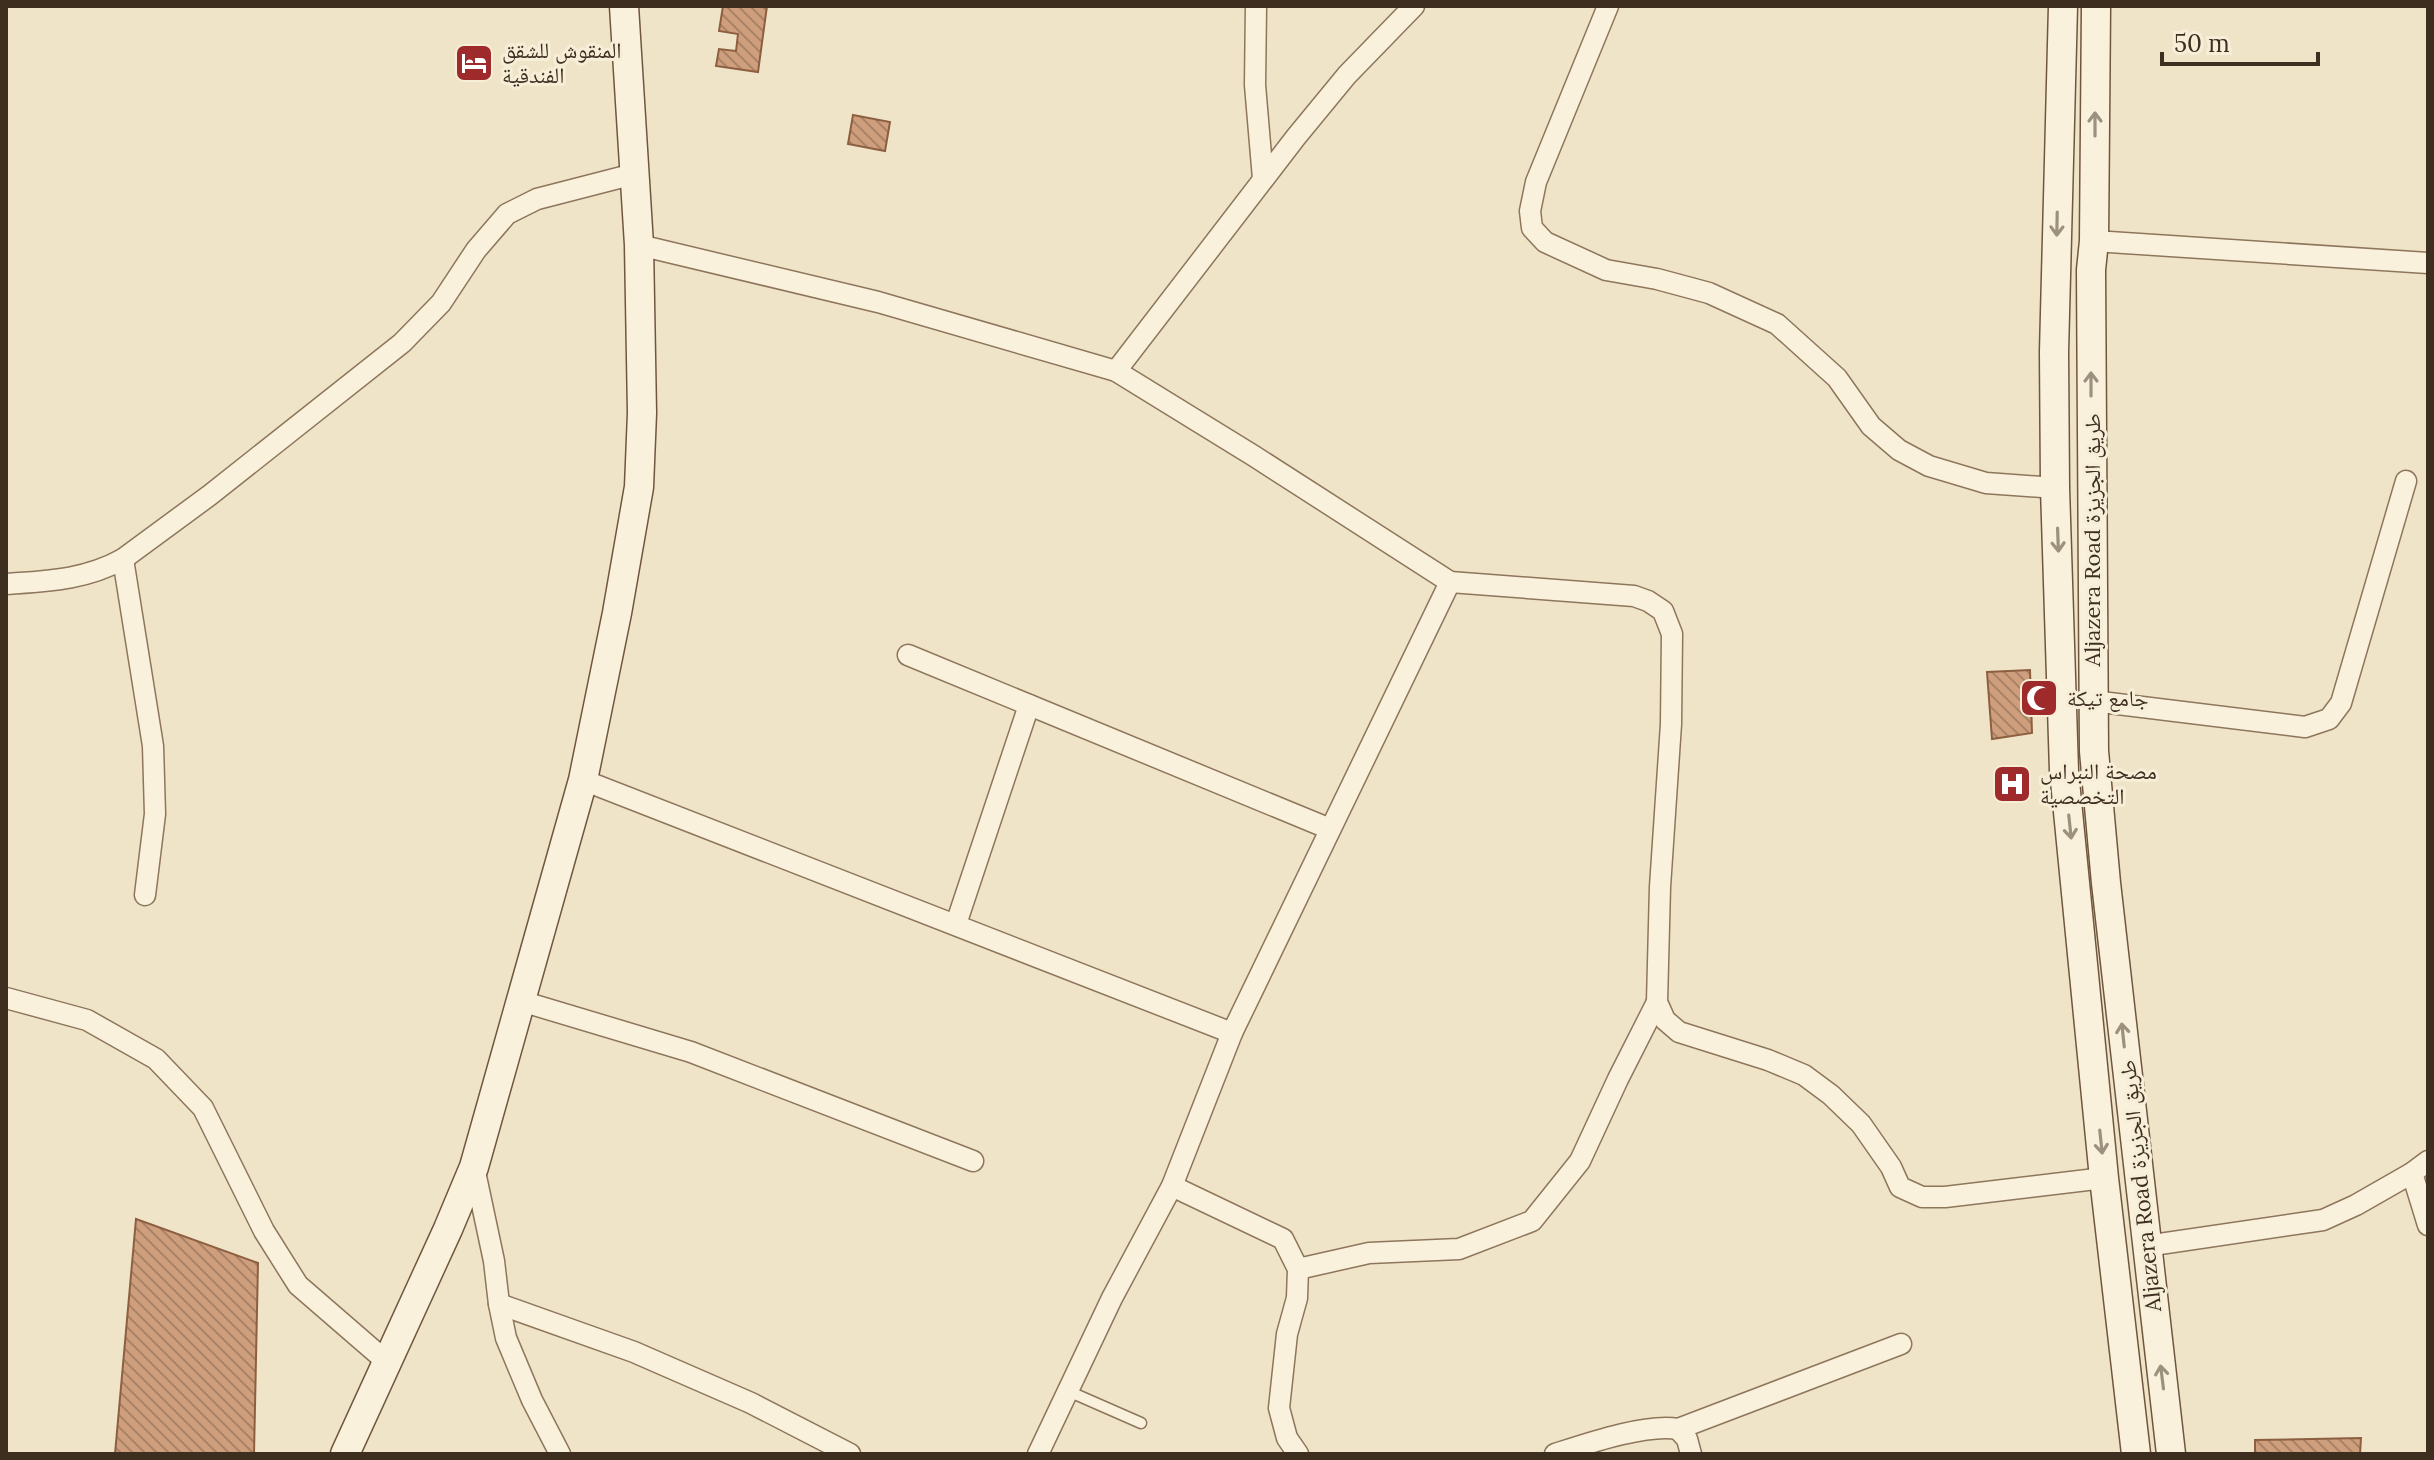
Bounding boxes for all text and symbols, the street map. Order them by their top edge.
scale bar [2162,16,2318,66]
text: 50 m [2174,28,2230,59]
place label: المنقوش للشقق الفندقية [502,36,622,89]
hotel icon: المنقوش للشقق الفندقية [453,42,495,84]
one-way arrow [2087,111,2103,138]
one-way arrow [2049,210,2065,237]
one-way arrow [2083,371,2099,398]
street label: Aljazera Road طريق الجزيزة [2078,414,2106,667]
one-way arrow [2051,526,2066,553]
mosque icon: جامع تيكة [2018,677,2060,719]
place label: جامع تيكة [2067,684,2148,712]
place label: مصحة النبراس التخصصية [2040,757,2157,810]
hospital icon: مصحة النبراس التخصصية [1991,763,2033,805]
one-way arrow [2063,813,2078,840]
one-way arrow [2115,1022,2130,1049]
street label: Aljazera Road طريق الجزيزة [2113,1059,2167,1314]
one-way arrow [2093,1128,2108,1155]
one-way arrow [2154,1364,2169,1390]

